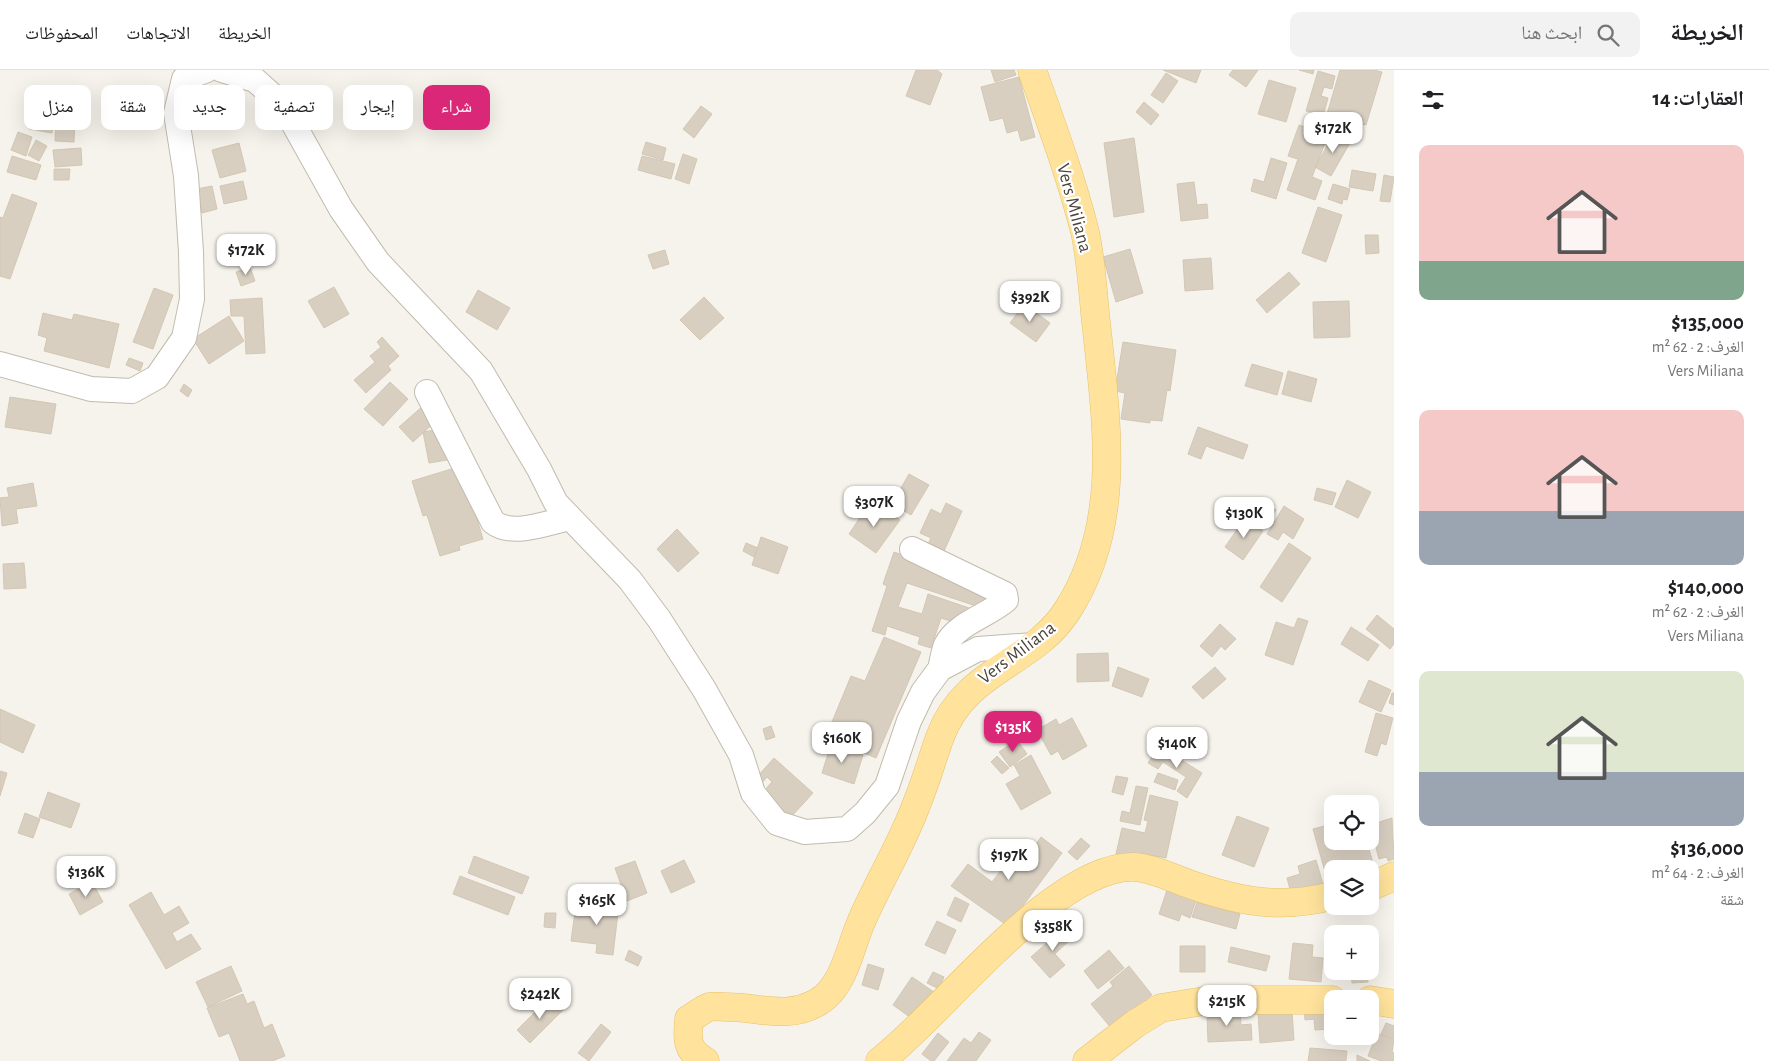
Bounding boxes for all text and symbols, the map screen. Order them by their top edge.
search box [1290,12,1640,57]
icon: search [1594,21,1622,49]
text: الخريطة [1670,21,1744,45]
text: ابحث هنا [1521,24,1582,43]
text: المحفوظات [25,25,98,43]
text: الاتجاهات [126,25,190,43]
text: الخريطة [218,25,271,43]
chip: منزل [24,85,91,130]
chip: شقة [101,85,164,130]
chip: جديد [174,85,245,130]
chip: تصفية [255,85,333,130]
chip: إيجار [343,85,413,130]
chip: شراء [423,85,490,130]
icon: filters [1419,86,1447,114]
text: العقارات: 14 [1652,88,1744,109]
pin: $172K [1298,112,1368,154]
text: $172K [1315,120,1351,136]
street label: Vers Miliana [1053,162,1095,255]
icon: home [1537,177,1627,267]
pin: $172K [211,234,281,276]
text: $172K [228,242,264,258]
pin: $392K [995,280,1065,323]
text: $392K [1011,289,1049,305]
text: $135,000 [1671,312,1744,333]
text: الغرف: 2 · 62 m² [1652,339,1744,355]
text: Vers Miliana [1667,363,1744,379]
icon: home [1537,442,1627,532]
pin: $307K [839,486,909,528]
text: $307K [855,494,893,510]
pin: $130K [1209,496,1279,539]
text: $130K [1225,505,1263,521]
text: $140,000 [1668,577,1744,598]
text: الغرف: 2 · 62 m² [1652,604,1744,620]
street label: Vers Miliana [975,618,1059,688]
text: Vers Miliana [1667,628,1744,644]
icon: home [1537,703,1627,793]
pin: $135K [978,710,1048,753]
text: $135K [995,719,1031,735]
pin: $160K [807,722,877,764]
pin: $140K [1142,726,1212,769]
text: $160K [823,730,861,746]
text: $140K [1158,735,1196,751]
map controls [1324,795,1379,1045]
button: locate [1324,795,1379,850]
pin: $197K [974,838,1044,881]
text: $136,000 [1670,838,1744,859]
text: $197K [991,847,1027,863]
pin: $136K [51,856,121,898]
button: layers [1324,860,1379,915]
text: $136K [68,864,104,880]
text: الغرف: 2 · 64 m² [1651,865,1744,881]
pin: $165K [562,884,632,926]
text: $165K [579,892,615,908]
text: شقة [1720,892,1744,908]
pin: $358K [1018,910,1088,952]
text: $358K [1034,918,1072,934]
button: + [1324,925,1379,980]
pin: $242K [505,978,575,1020]
pin: $215K [1192,984,1262,1027]
text: $242K [520,986,560,1002]
button: − [1324,990,1379,1045]
text: $215K [1209,993,1245,1009]

